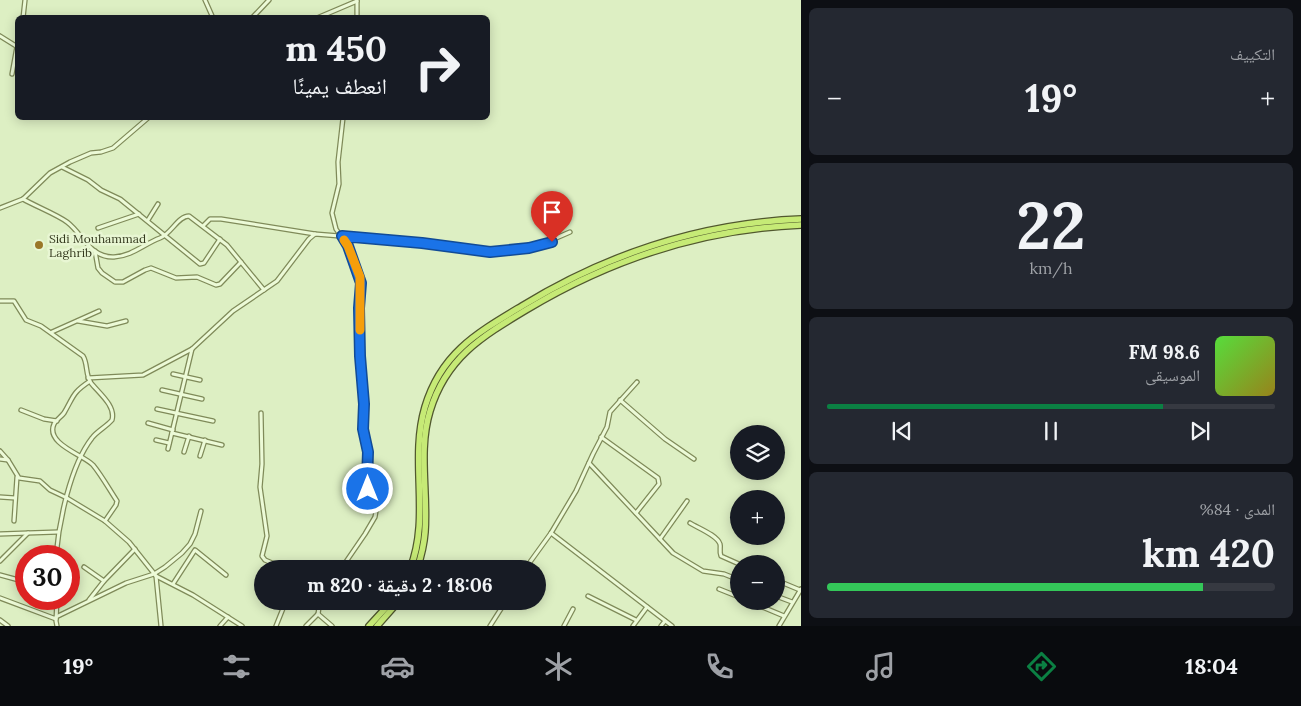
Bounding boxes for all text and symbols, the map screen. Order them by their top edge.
text: 450 m [285,26,387,71]
icon: right [405,35,470,100]
text: التكييف [1230,44,1275,64]
text: انعطف يمينًا [292,72,387,100]
text: 19° [1025,74,1077,122]
text: − [827,81,842,117]
text: + [1260,81,1275,117]
text: 22 [1016,184,1086,267]
pin [531,191,573,242]
icon: arrive [538,198,566,226]
place label: Sidi Mouhammad Laghrib [49,231,146,260]
marker: Sidi Mouhammad Laghrib [33,239,45,251]
text: km/h [1029,258,1073,278]
text: 98.6 FM [1129,340,1200,364]
text: الموسيقى [1145,365,1200,385]
icon: previous [888,417,916,445]
icon: pause [1037,417,1065,445]
icon: next [1186,417,1214,445]
map controls [730,425,785,610]
button: layers [730,425,785,480]
position arrow [341,462,393,514]
button: + [730,490,785,545]
text: المدى · 84% [1200,499,1275,519]
text: 420 km [1142,529,1275,577]
speed limit sign: 30 [15,545,80,610]
button: − [730,555,785,610]
text: 18:06 · 2 دقيقة · 820 m [307,573,493,597]
icon: filters [219,649,254,684]
icon: car [380,649,415,684]
icon: climate [541,649,576,684]
icon: phone [702,649,737,684]
icon: music [863,649,898,684]
icon: directions [1024,649,1059,684]
text: 19° [63,652,93,680]
text: 18:04 [1185,652,1238,680]

